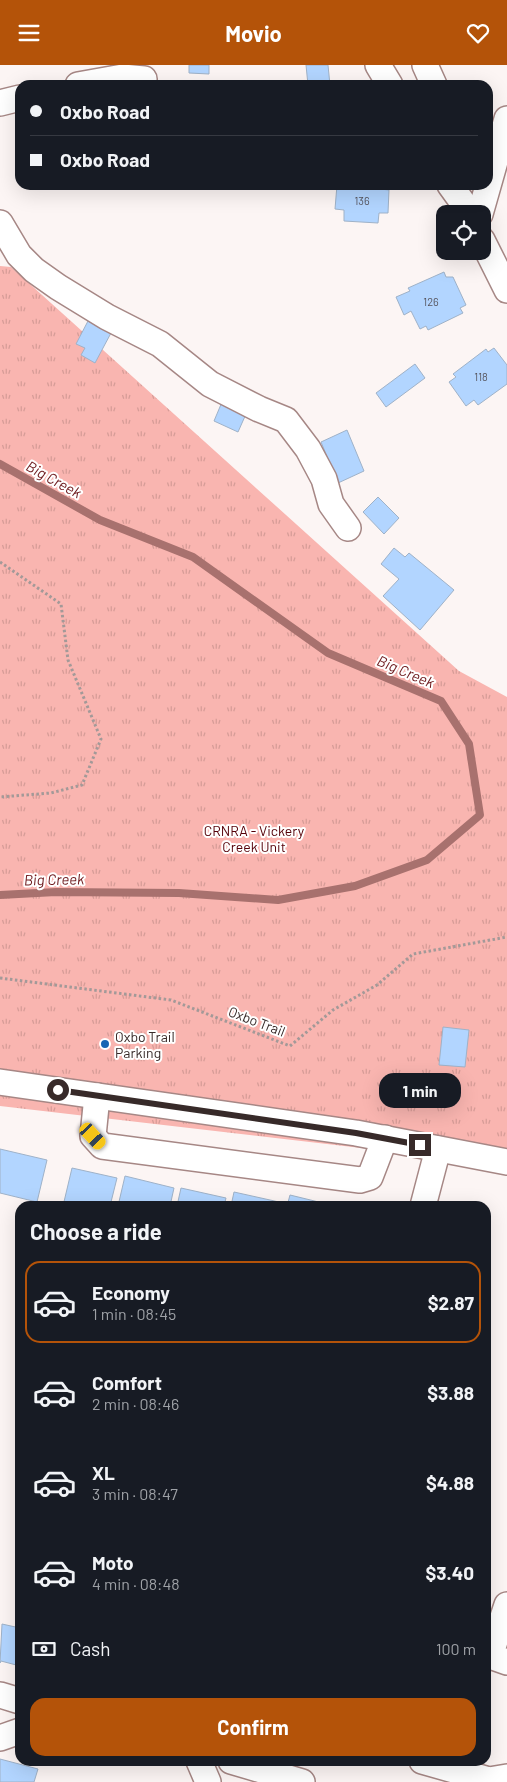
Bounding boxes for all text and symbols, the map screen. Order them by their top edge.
icon: menu [15,19,43,47]
icon: heart [464,19,492,47]
text: Movio [225,20,282,46]
text: Oxbo Road [60,100,150,123]
text: Oxbo Road [60,148,150,171]
house number: 136 [354,194,370,207]
map controls [436,205,491,260]
button: locate [436,205,491,260]
house number: 126 [423,295,439,308]
house number: 118 [474,370,488,383]
water label: Big Creek [23,456,85,502]
water label: Big Creek [375,651,438,691]
park label: CRNRA - Vickery Creek Unit [204,822,305,855]
water label: Big Creek [24,869,85,889]
street label: Oxbo Trail [226,1002,288,1040]
place label: Oxbo Trail Parking [115,1028,175,1061]
marker: Oxbo Trail Parking [99,1038,111,1050]
callout: 1 min [379,1073,461,1107]
route start [47,1079,69,1101]
text: 1 min [402,1081,438,1100]
car [77,1120,108,1152]
route end [409,1134,431,1156]
text: Choose a ride [30,1218,162,1244]
icon: car [32,1280,77,1325]
text: Economy [92,1281,170,1304]
text: $2.87 [428,1291,474,1314]
text: 1 min · 08:45 [92,1304,176,1323]
icon: car [32,1370,77,1415]
text: Comfort [92,1371,162,1394]
text: $3.88 [427,1381,474,1404]
text: 2 min · 08:46 [92,1394,179,1413]
icon: car [32,1460,77,1505]
text: XL [92,1461,115,1484]
text: $4.88 [426,1471,474,1494]
text: 3 min · 08:47 [92,1484,178,1503]
icon: car [32,1550,77,1595]
text: Moto [92,1551,134,1574]
text: $3.40 [425,1561,474,1584]
text: 4 min · 08:48 [92,1574,180,1593]
icon: cash [30,1635,58,1663]
text: Cash [70,1637,111,1660]
text: 100 m [436,1639,476,1658]
button: Confirm [30,1698,476,1756]

